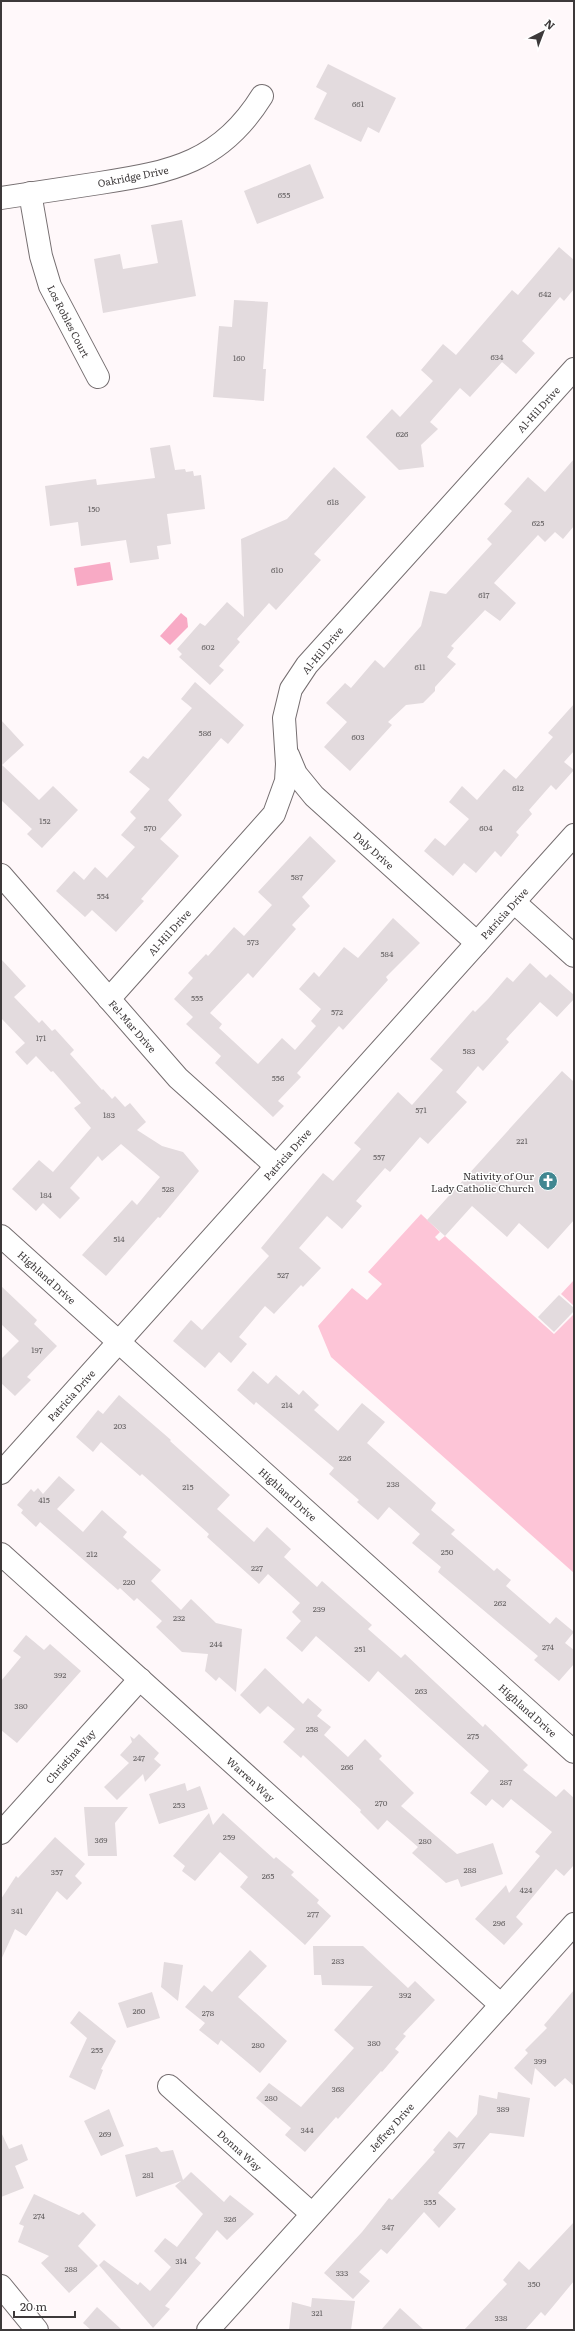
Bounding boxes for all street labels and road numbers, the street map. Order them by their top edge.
street label: Oakridge Drive [96,162,170,190]
street label: Los Robles Court [44,282,94,360]
street label: Al-Hil Drive [513,383,563,435]
street label: Al-Hil Drive [298,623,346,677]
street label: Daly Drive [350,828,398,872]
street label: Patricia Drive [477,884,531,942]
street label: Al-Hil Drive [144,906,194,958]
street label: Fel-Mar Drive [106,996,160,1056]
street label: Patricia Drive [260,1125,314,1183]
street label: Highland Drive [15,1247,79,1307]
street label: Patricia Drive [44,1366,98,1424]
street label: Highland Drive [256,1464,320,1524]
street label: Highland Drive [496,1680,560,1740]
street label: Christina Way [41,1725,99,1787]
street label: Warren Way [224,1753,279,1805]
street label: Jeffrey Drive [365,2099,417,2155]
street label: Donna Way [214,2126,266,2174]

